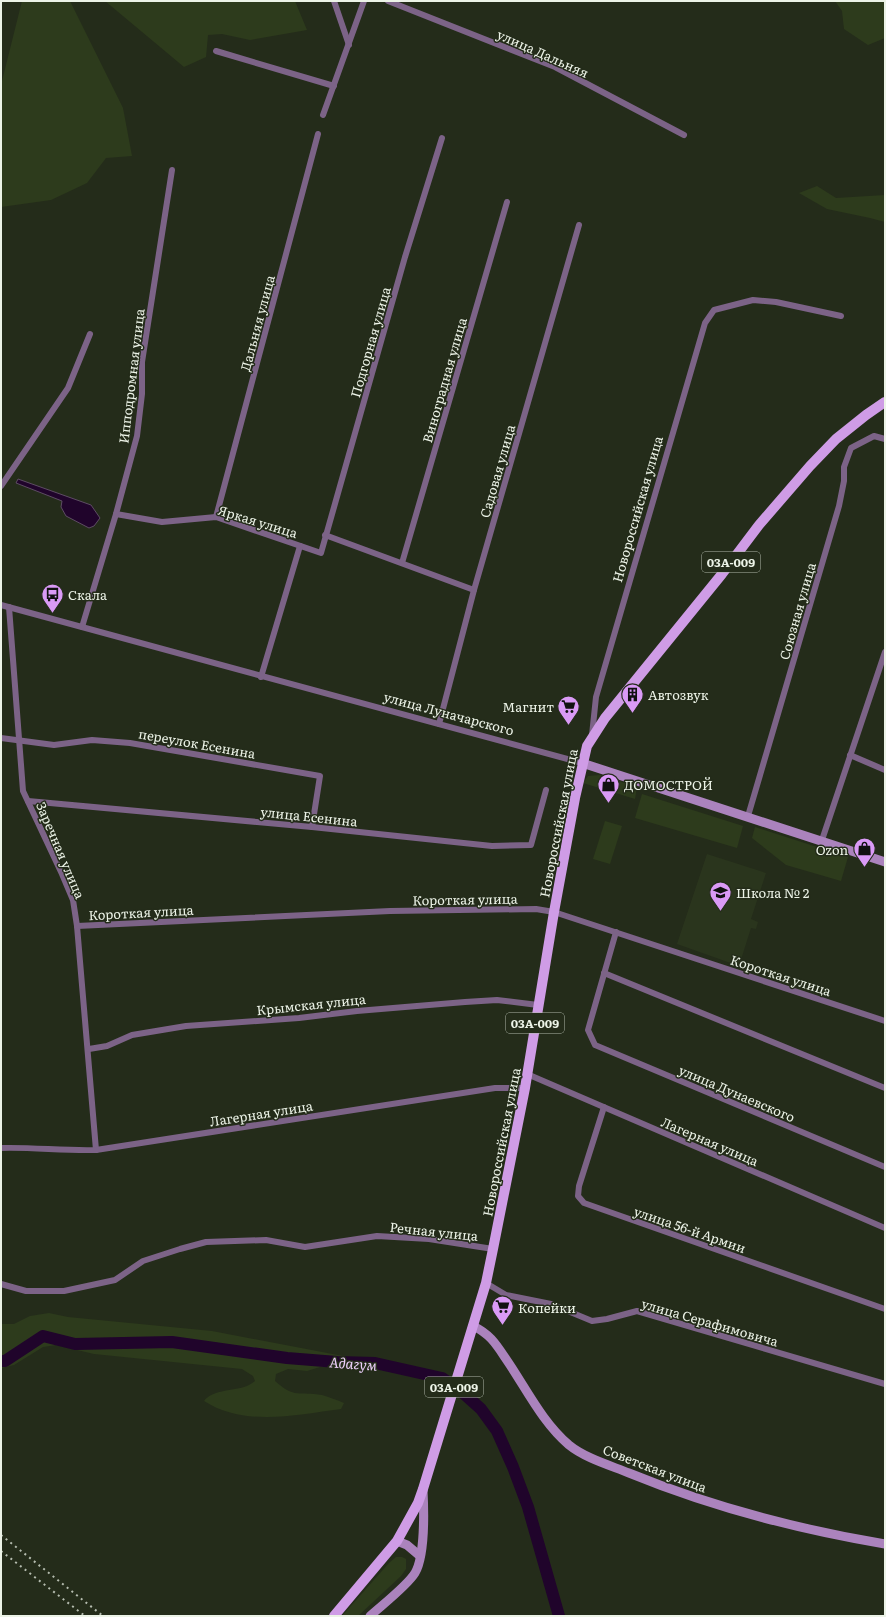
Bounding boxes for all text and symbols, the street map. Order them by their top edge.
street label: улица Дальняя [494,24,592,82]
street label: Дальняя улица [235,273,279,373]
street label: Подгорная улица [345,284,395,400]
street label: Ипподромная улица [113,308,149,444]
street label: Виноградная улица [417,315,471,445]
street label: Садовая улица [475,422,519,520]
street label: Новороссийская улица [607,434,667,584]
street label: Яркая улица [216,500,300,542]
road number: 03А-009 [702,552,760,572]
street label: Союзная улица [774,560,820,662]
bus stop icon: Скала [40,581,66,614]
place label: Скала [68,585,107,604]
building icon: Автозвук [620,681,646,714]
place label: Автозвук [648,685,709,704]
street label: улица Луначарского [382,686,517,740]
supermarket icon: Магнит [556,693,582,726]
place label: Магнит [502,697,554,716]
street label: переулок Есенина [137,723,257,763]
street label: Новороссийская улица [534,747,582,899]
shop icon: ДОМОСТРОЙ [595,771,621,804]
place label: ДОМОСТРОЙ [624,775,713,794]
street label: Заречная улица [32,799,90,901]
street label: улица Есенина [260,801,358,831]
shop icon: Ozon [851,836,877,869]
place label: Ozon [816,840,848,859]
school or university icon: Школа № 2 [707,879,733,912]
place label: Школа № 2 [736,883,810,902]
street label: Короткая улица [412,889,518,909]
street label: Короткая улица [88,900,194,924]
street label: Короткая улица [728,950,834,1000]
street label: Крымская улица [255,989,367,1019]
road number: 03А-009 [506,1013,564,1033]
street label: улица Дунаевского [676,1060,798,1126]
street label: Новороссийская улица [477,1066,525,1218]
street label: Лагерная улица [208,1095,314,1131]
street label: Лагерная улица [658,1112,762,1170]
street label: улица 56-й Армии [632,1201,749,1257]
street label: Речная улица [389,1217,479,1245]
street label: улица Серафимовича [639,1293,781,1351]
supermarket icon: Копейки [489,1294,515,1327]
place label: Копейки [518,1298,576,1317]
water label: Адагум [328,1351,378,1375]
road number: 03А-009 [425,1377,483,1397]
street label: Советская улица [600,1439,710,1497]

